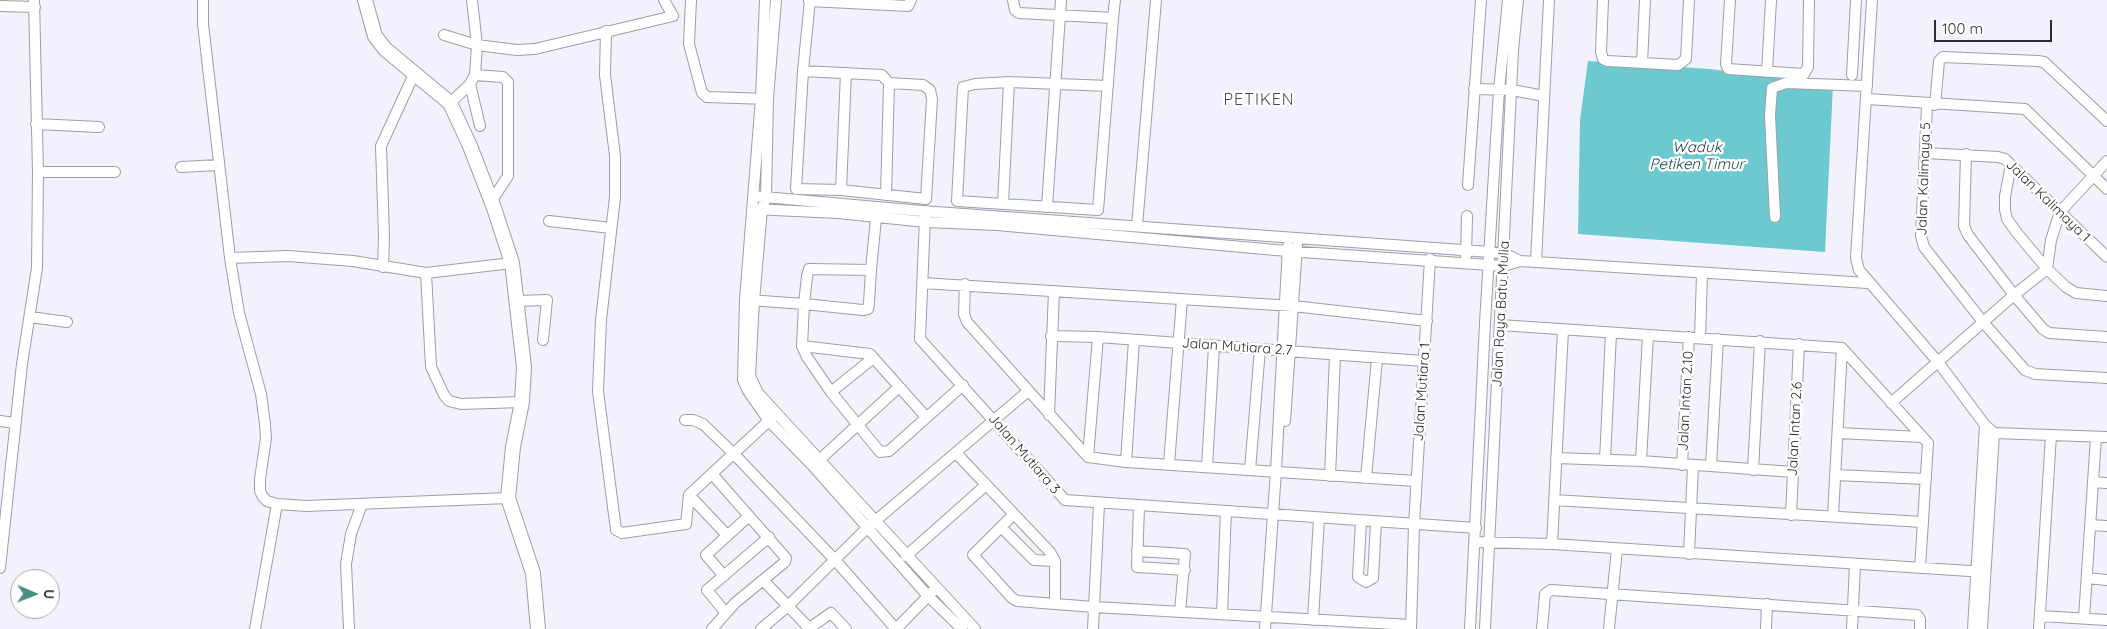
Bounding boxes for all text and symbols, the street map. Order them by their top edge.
scale bar [1937,10,2054,42]
text: 100 m [1942,19,1983,38]
district label: PETIKEN [1223,90,1295,110]
street label: Jalan Kalimaya 5 [1914,122,1934,236]
water label: Waduk Petiken Timur [1650,138,1744,173]
street label: Jalan Kalimaya 1 [2002,156,2094,246]
street label: Jalan Raya Batu Mulia [1489,240,1513,388]
street label: Jalan Mutiara 2.7 [1181,335,1293,359]
street label: Jalan Mutiara 1 [1410,342,1434,442]
street label: Jalan Intan 2.10 [1675,351,1697,451]
street label: Jalan Intan 2.6 [1784,381,1806,477]
street label: Jalan Mutiara 3 [985,410,1063,498]
north arrow [10,569,60,619]
text: U [40,589,58,599]

